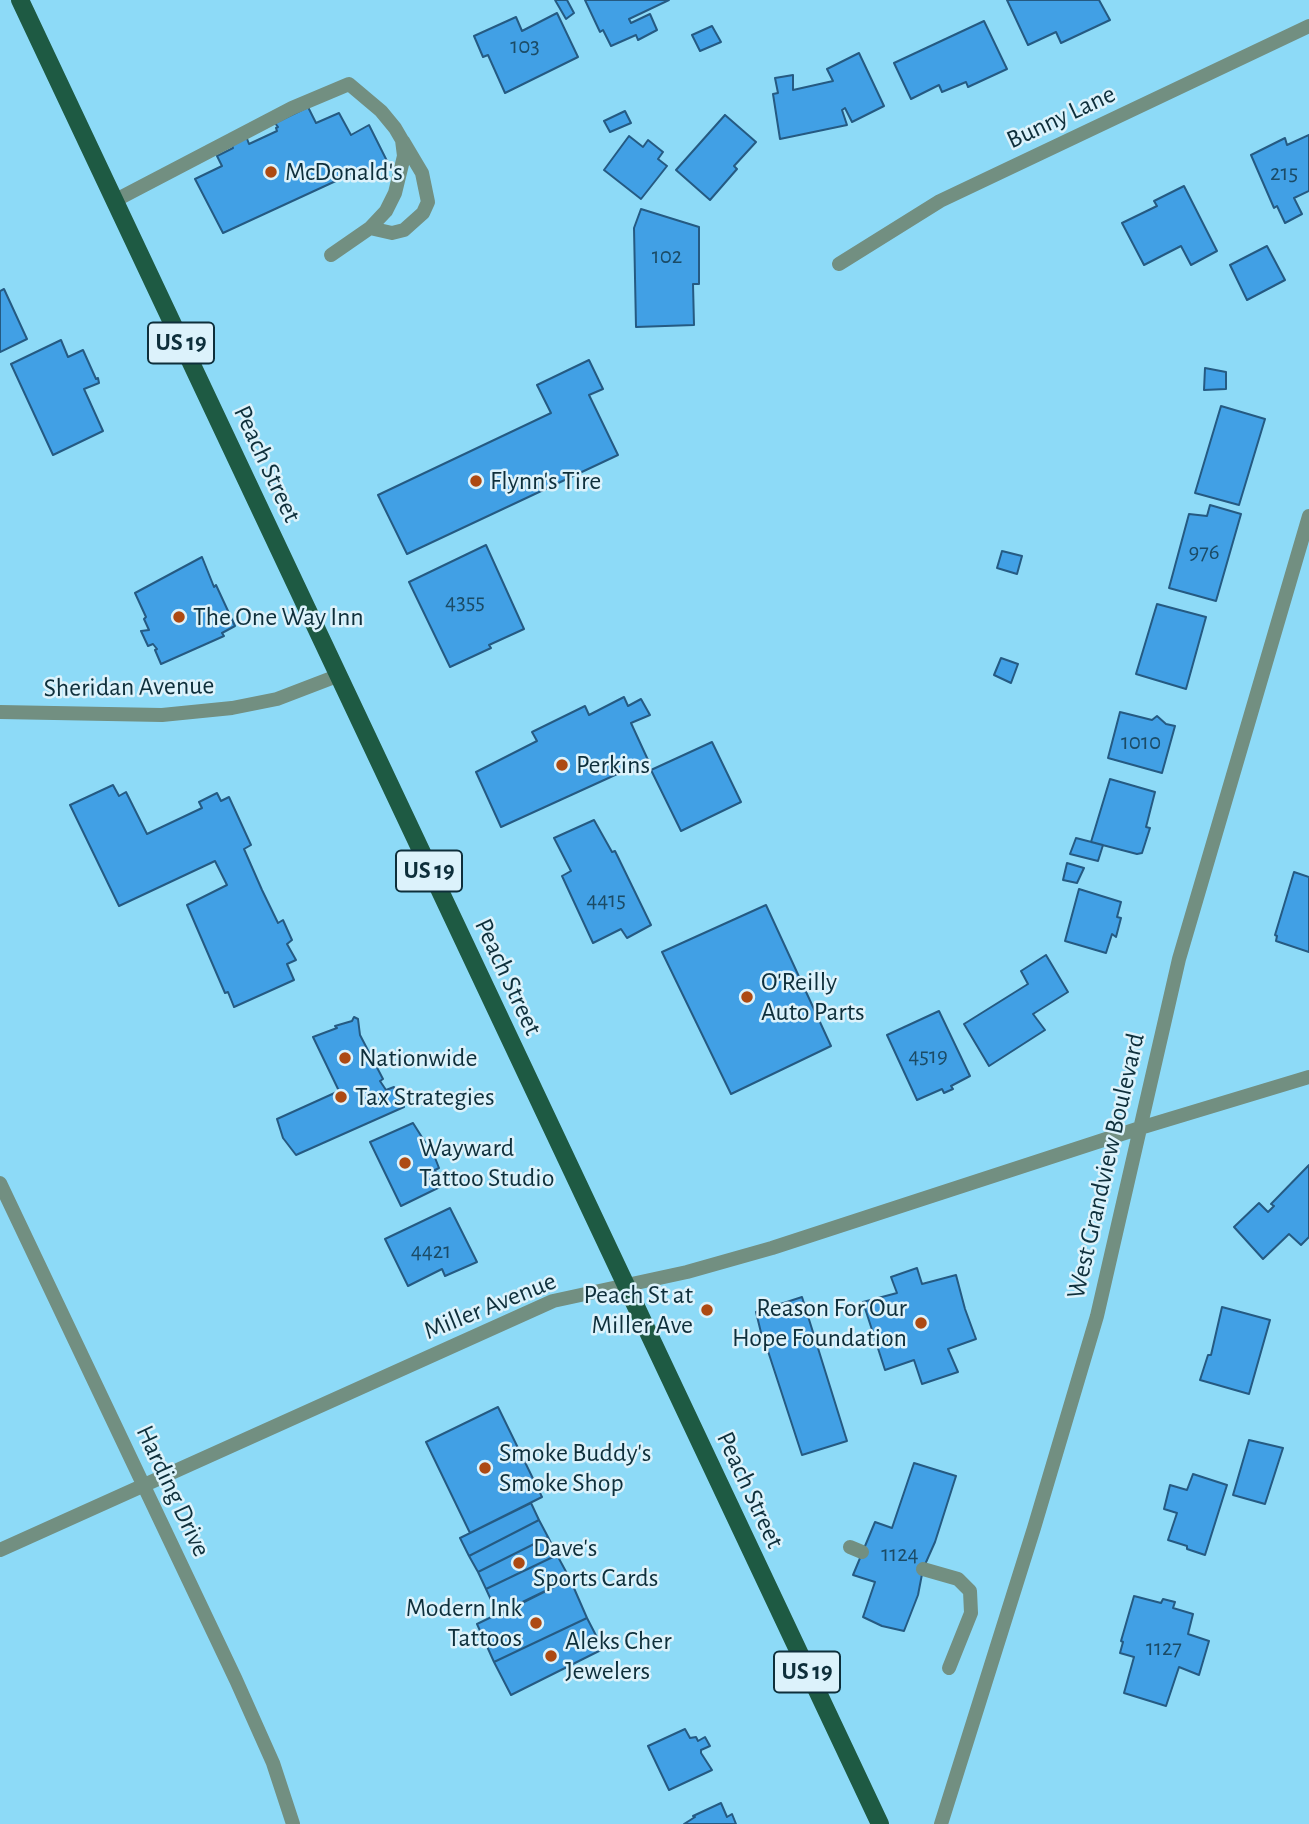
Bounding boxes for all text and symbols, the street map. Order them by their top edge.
house number: 103 [510,32,540,60]
street label: Bunny Lane [1002,78,1120,156]
place label: McDonald's [285,156,403,188]
house number: 215 [1270,159,1298,187]
marker: McDonald's [263,164,279,180]
house number: 102 [652,242,682,270]
road number: US 19 [148,322,214,364]
street label: Peach Street [226,401,308,527]
place label: Flynn's Tire [490,465,601,497]
marker: Flynn's Tire [468,473,484,489]
house number: 976 [1188,538,1220,566]
house number: 4355 [445,588,485,616]
place label: The One Way Inn [193,601,364,633]
marker: The One Way Inn [171,609,187,625]
street label: Sheridan Avenue [43,670,215,704]
house number: 1010 [1121,728,1161,756]
place label: Perkins [576,749,650,781]
marker: Perkins [554,757,570,773]
road number: US 19 [396,850,462,892]
house number: 4415 [586,886,626,914]
street label: Peach Street [467,914,549,1040]
place label: O'Reilly Auto Parts [761,966,865,1028]
marker: O'Reilly Auto Parts [739,989,755,1005]
street label: West Grandview Boulevard [1060,1030,1152,1302]
place label: Nationwide [359,1042,478,1074]
house number: 4519 [908,1042,948,1070]
marker: Nationwide [337,1050,353,1066]
place label: Tax Strategies [355,1081,495,1113]
marker: Tax Strategies [333,1089,349,1105]
place label: Wayward Tattoo Studio [419,1132,554,1194]
marker: Wayward Tattoo Studio [397,1155,413,1171]
house number: 4421 [411,1237,451,1265]
street label: Miller Avenue [419,1265,561,1347]
place label: Peach St at Miller Ave [584,1279,693,1340]
place label: Reason For Our Hope Foundation [732,1292,907,1354]
marker: Peach St at Miller Ave [699,1302,715,1318]
marker: Reason For Our Hope Foundation [913,1315,929,1331]
street label: Harding Drive [129,1420,217,1562]
street label: Peach Street [709,1427,791,1553]
place label: Smoke Buddy's Smoke Shop [499,1437,651,1498]
marker: Smoke Buddy's Smoke Shop [477,1460,493,1476]
place label: Dave's Sports Cards [533,1532,658,1594]
house number: 1124 [881,1540,919,1568]
marker: Dave's Sports Cards [511,1555,527,1571]
place label: Modern Ink Tattoos [406,1592,522,1654]
marker: Modern Ink Tattoos [528,1615,544,1631]
place label: Aleks Cher Jewelers [565,1625,672,1686]
house number: 1127 [1146,1634,1182,1662]
marker: Aleks Cher Jewelers [543,1648,559,1664]
road number: US 19 [774,1652,840,1692]

